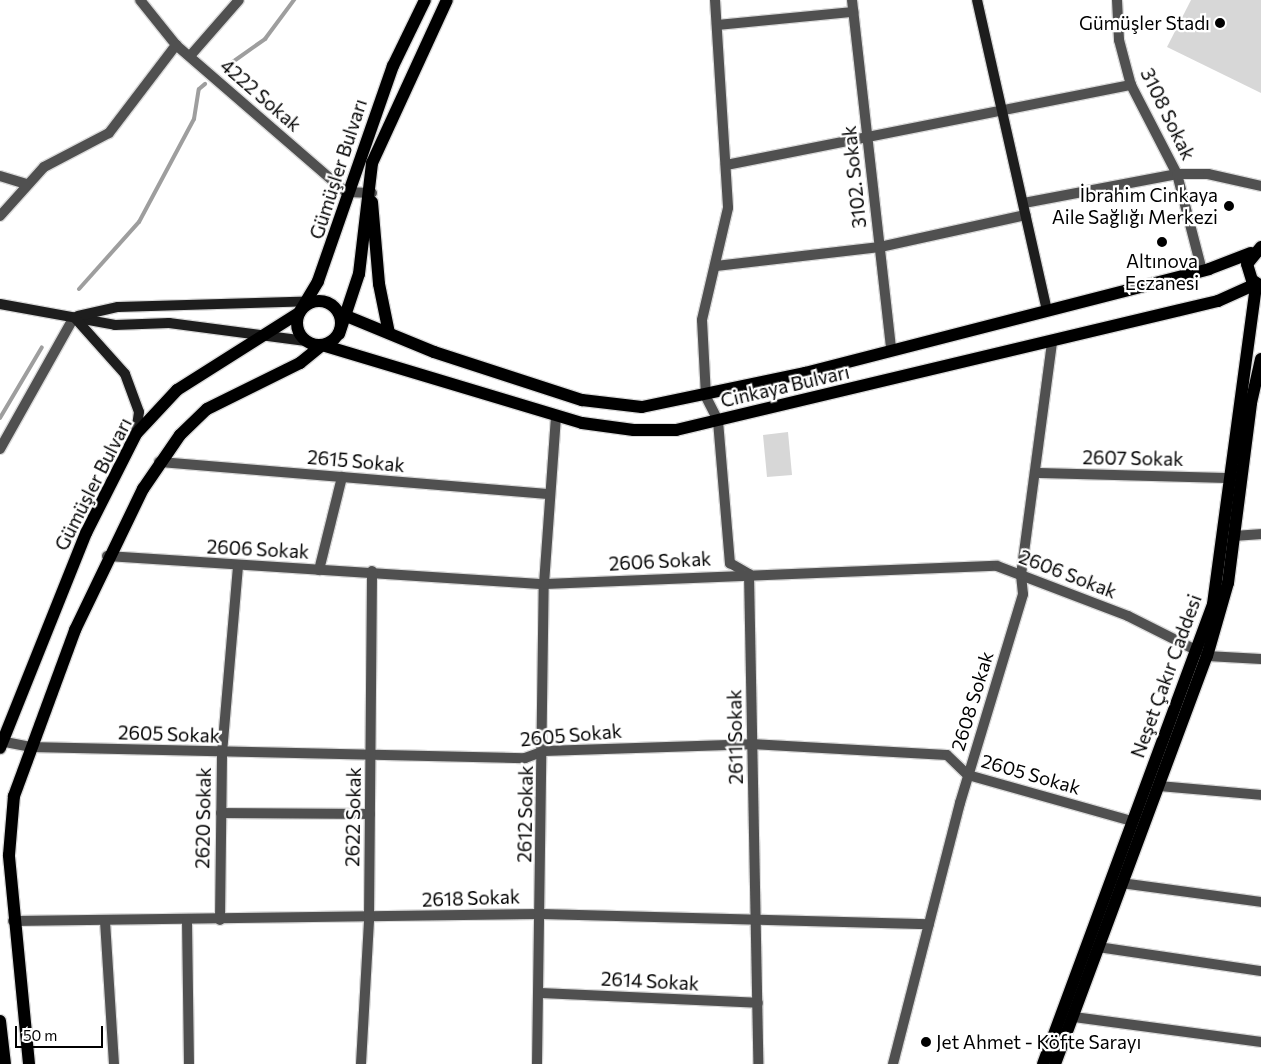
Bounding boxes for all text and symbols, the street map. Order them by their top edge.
place label: Gümüşler Stadı [1079,12,1210,34]
marker: Gümüşler Stadı [1214,17,1226,29]
street label: 4222 Sokak [216,54,306,136]
street label: 3108 Sokak [1136,64,1200,164]
street label: Gümüşler Bulvarı [305,96,371,242]
street label: 3102. Sokak [837,125,871,229]
place label: İbrahim Cinkaya Aile Sağlığı Merkezi [1052,184,1218,228]
marker: İbrahim Cinkaya Aile Sağlığı Merkezi [1222,199,1236,213]
marker: Altınova Eczanesi [1156,236,1168,248]
place label: Altınova Eczanesi [1125,250,1199,294]
street label: Cinkaya Bulvarı [718,360,852,412]
street label: Gümüşler Bulvarı [50,414,136,554]
street label: 2615 Sokak [306,445,406,477]
street label: 2607 Sokak [1082,446,1184,470]
street label: 2606 Sokak [206,535,310,563]
street label: 2606 Sokak [1016,545,1120,603]
street label: 2606 Sokak [608,547,712,575]
street label: Neşet Çakır Caddesi [1126,591,1206,761]
street label: 2608 Sokak [946,649,998,753]
street label: 2611 Sokak [723,689,747,785]
street label: 2605 Sokak [519,719,623,751]
street label: 2605 Sokak [118,721,220,747]
street label: 2605 Sokak [979,749,1083,799]
street label: 2612 Sokak [513,765,537,863]
street label: 2620 Sokak [191,767,215,869]
street label: 2622 Sokak [341,767,365,867]
street label: 2618 Sokak [421,885,521,911]
street label: 2614 Sokak [600,967,700,995]
scale bar [18,1016,105,1048]
text: 50 m [23,1026,57,1044]
place label: Jet Ahmet - Köfte Sarayı [936,1031,1141,1053]
marker: Jet Ahmet - Köfte Sarayı [920,1036,932,1048]

